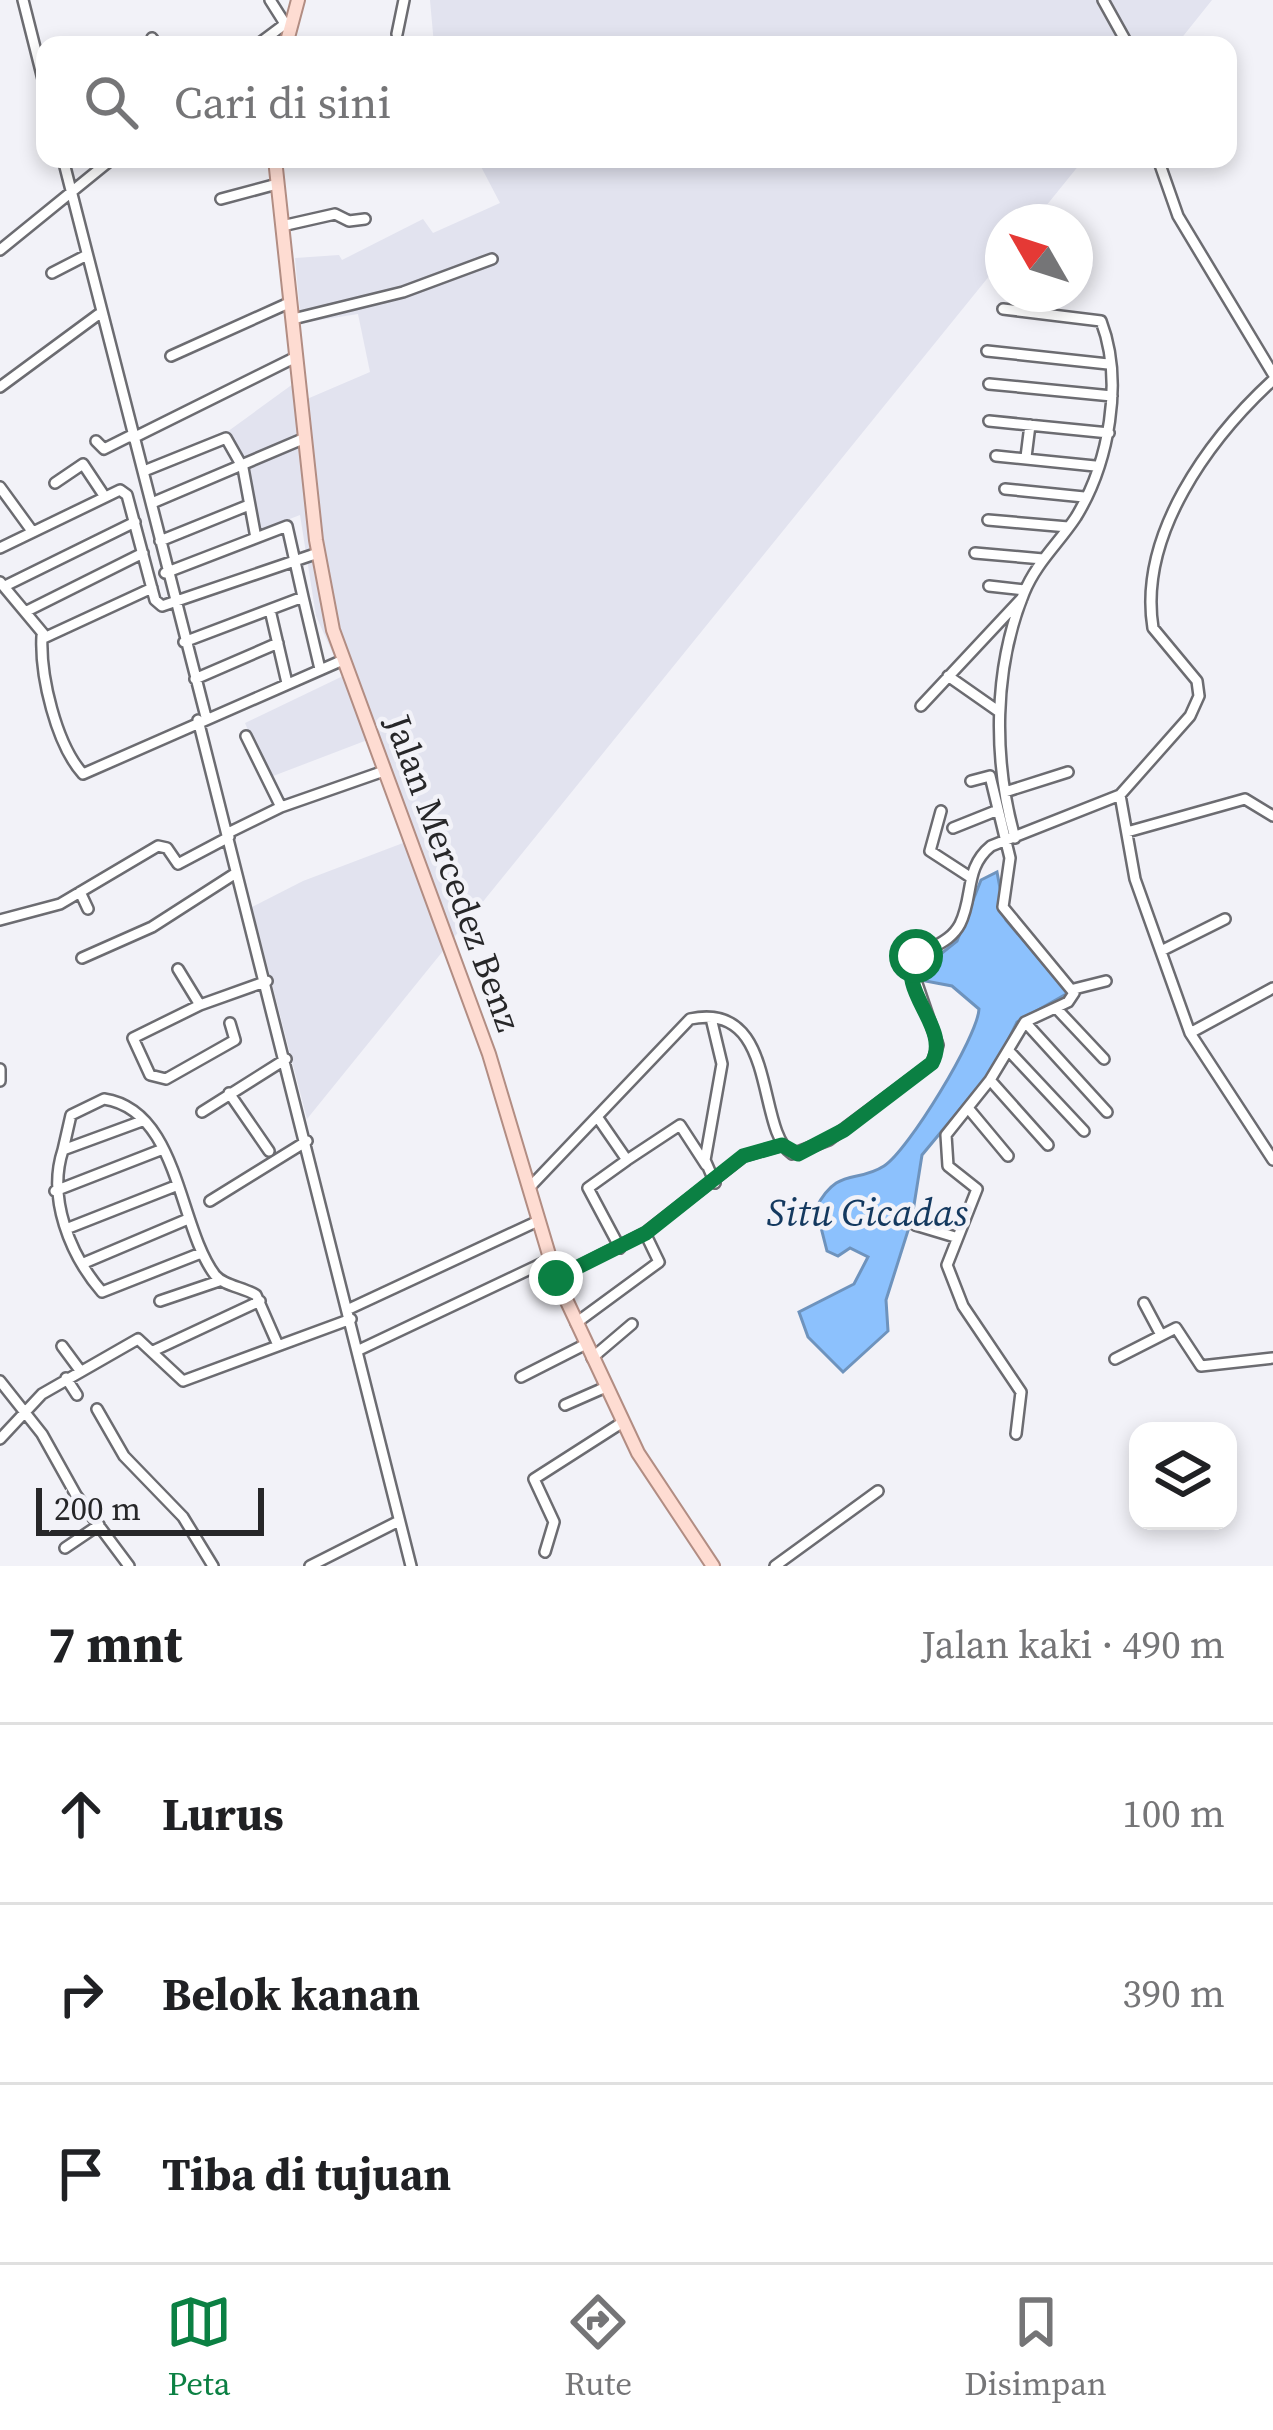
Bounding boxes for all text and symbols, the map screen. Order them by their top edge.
search box [36,36,1237,168]
icon: search [78,69,144,135]
text: Cari di sini [174,71,391,133]
north arrow [985,204,1093,312]
street label: Jalan Mercedez Benz [373,707,534,1038]
route start [889,929,943,983]
water label: Situ Cicadas [767,1186,968,1239]
route end [529,1251,583,1305]
map controls [1129,1422,1237,1530]
button: layers [1129,1422,1237,1530]
scale bar [36,1482,264,1535]
text: 200 m [54,1486,141,1531]
text: 7 mnt [48,1609,182,1679]
text: Jalan kaki · 490 m [921,1618,1225,1671]
icon: ahead [48,1781,114,1847]
text: Lurus [162,1783,284,1845]
text: 100 m [1122,1787,1225,1840]
icon: right [48,1961,114,2027]
text: Belok kanan [162,1963,420,2025]
text: 390 m [1122,1967,1225,2020]
icon: arrive [48,2141,114,2207]
text: Tiba di tujuan [162,2143,451,2205]
tab: Peta [166,2289,232,2406]
tab: Rute [564,2289,632,2406]
tab: Disimpan [964,2289,1107,2406]

